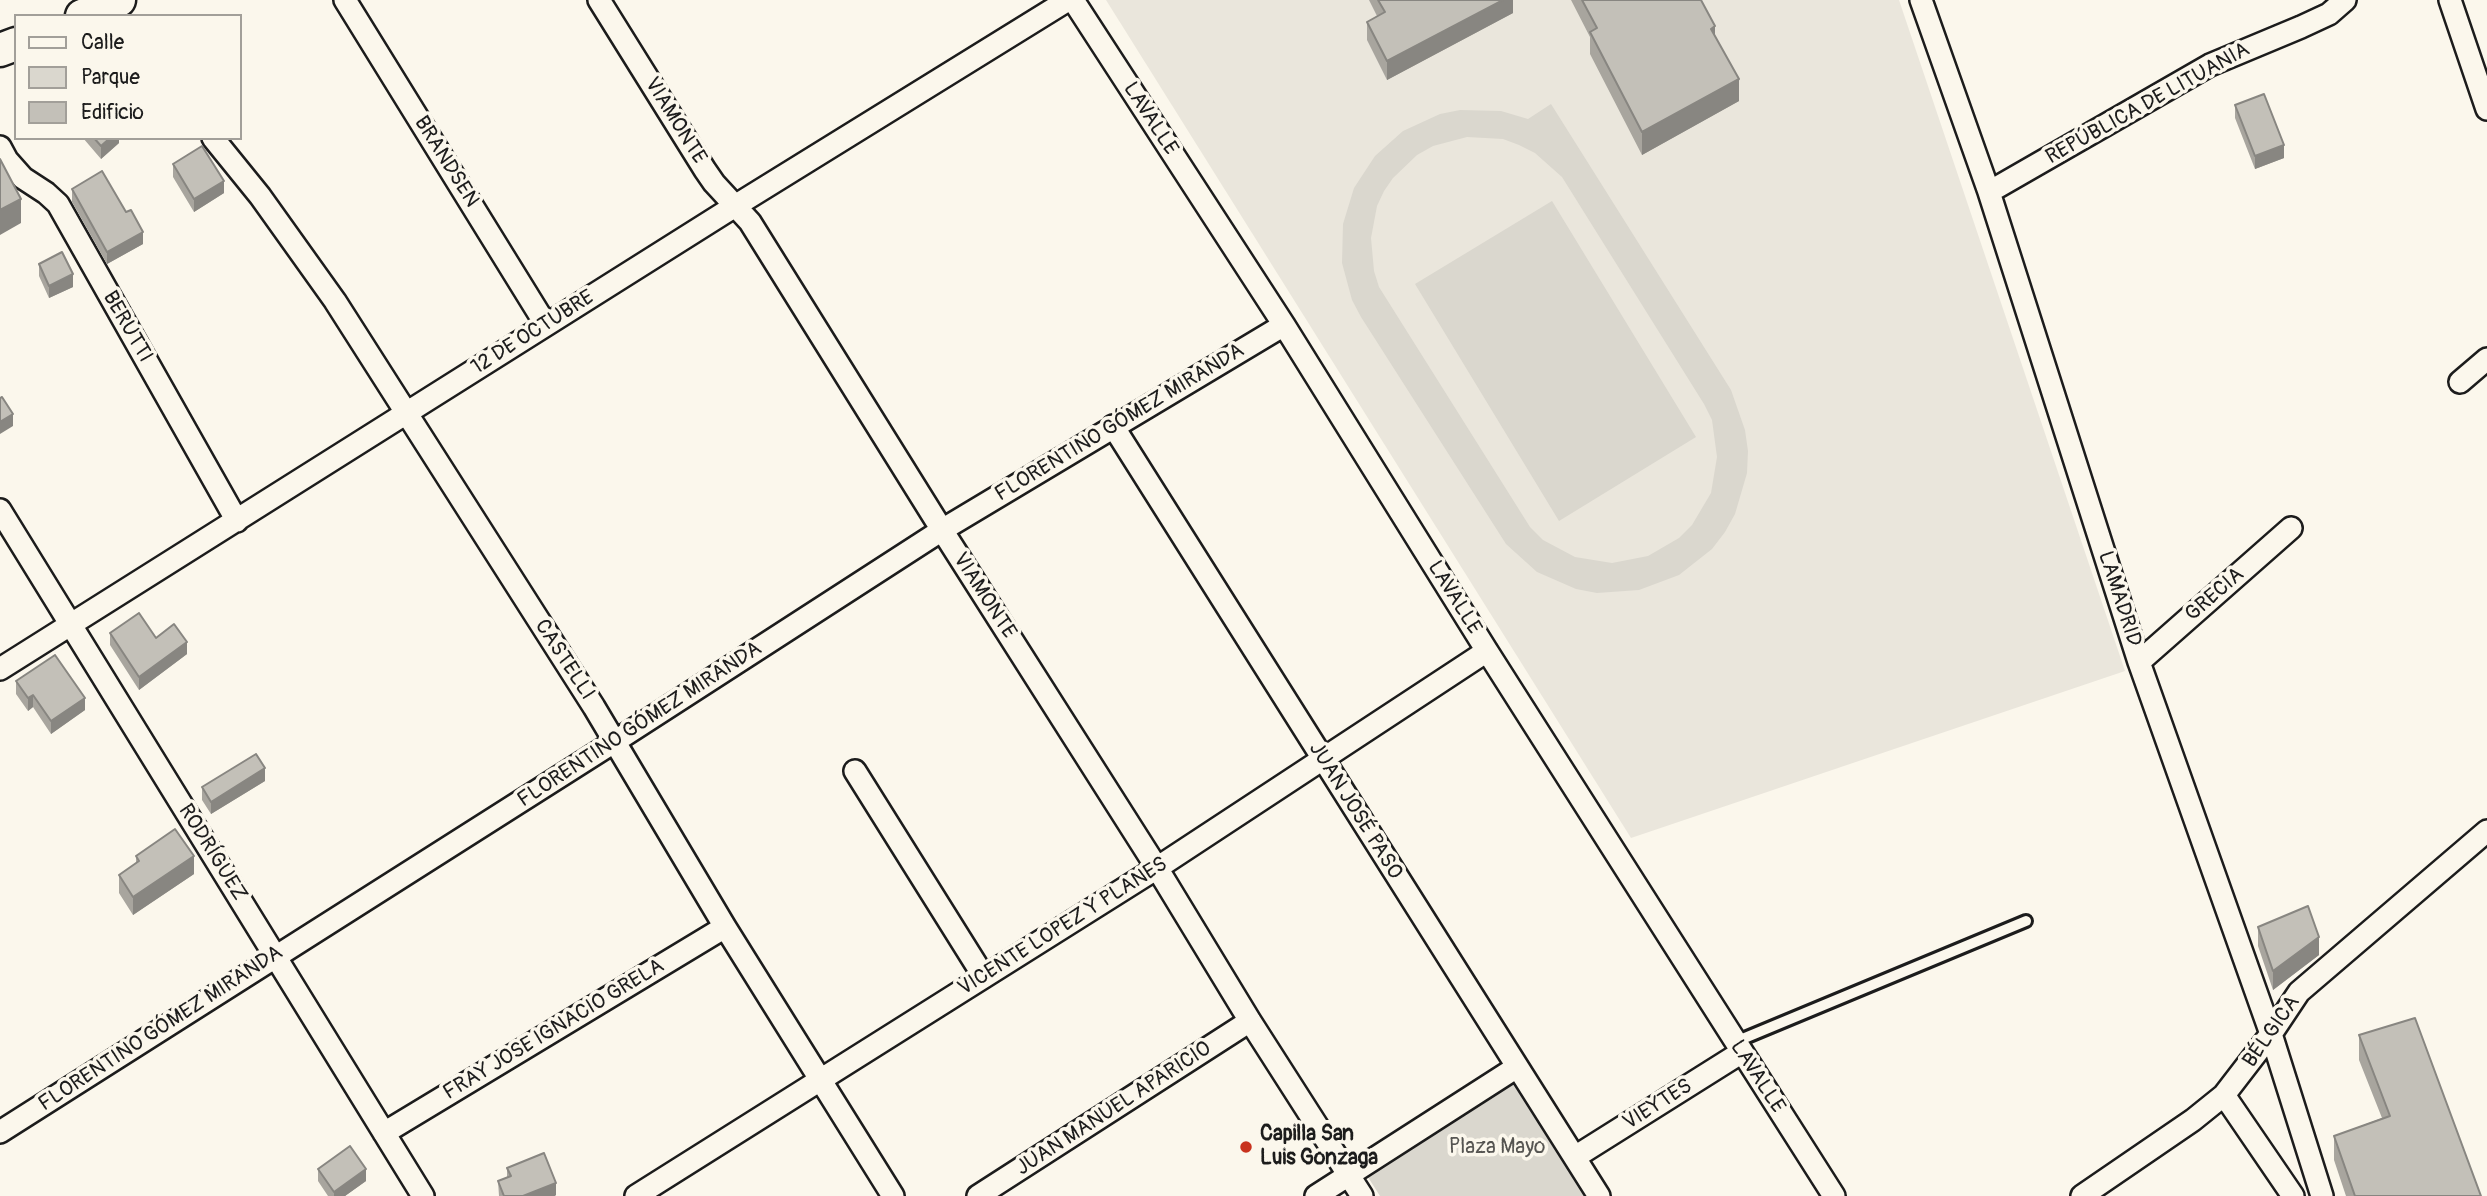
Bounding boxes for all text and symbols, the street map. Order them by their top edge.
legend [14,14,242,140]
text: Calle [81,29,124,56]
street label: REPÚBLICA DE LITUANIA [2042,38,2254,170]
text: Parque [81,64,140,91]
street label: VIAMONTE [639,73,711,169]
street label: LAVALLE [1117,78,1183,160]
text: Edificio [81,99,144,126]
street label: BRANDSEN [408,112,484,212]
street label: 12 DE OCTUBRE [467,285,599,381]
street label: BERUTTI [97,287,157,367]
street label: FLORENTINO GÓMEZ MIRANDA [991,339,1249,507]
street label: VIAMONTE [947,548,1021,644]
street label: LAMADRID [2092,548,2146,650]
street label: LAVALLE [1422,557,1486,639]
street label: GRECIA [2181,563,2249,627]
street label: CASTELLI [529,615,599,705]
street label: FLORENTINO GÓMEZ MIRANDA [513,637,767,813]
street label: JUAN JOSÉ PASO [1303,738,1407,884]
street label: RODRÍGUEZ [172,800,252,906]
street label: VICENTE LOPEZ Y PLANES [954,852,1172,1002]
street label: FLORENTINO GÓMEZ MIRANDA [34,941,288,1117]
street label: FRAY JOSE IGNACIO GRELA [439,954,669,1106]
street label: BÉLGICA [2238,991,2306,1073]
street label: LAVALLE [1724,1036,1790,1118]
street label: JUAN MANUEL APARICIO [1012,1037,1216,1181]
street label: VIEYTES [1619,1074,1697,1136]
place label: Capilla San Luis Gonzaga [1260,1122,1378,1172]
park label: Plaza Mayo [1449,1135,1545,1161]
marker: Capilla San Luis Gonzaga [1238,1139,1254,1155]

